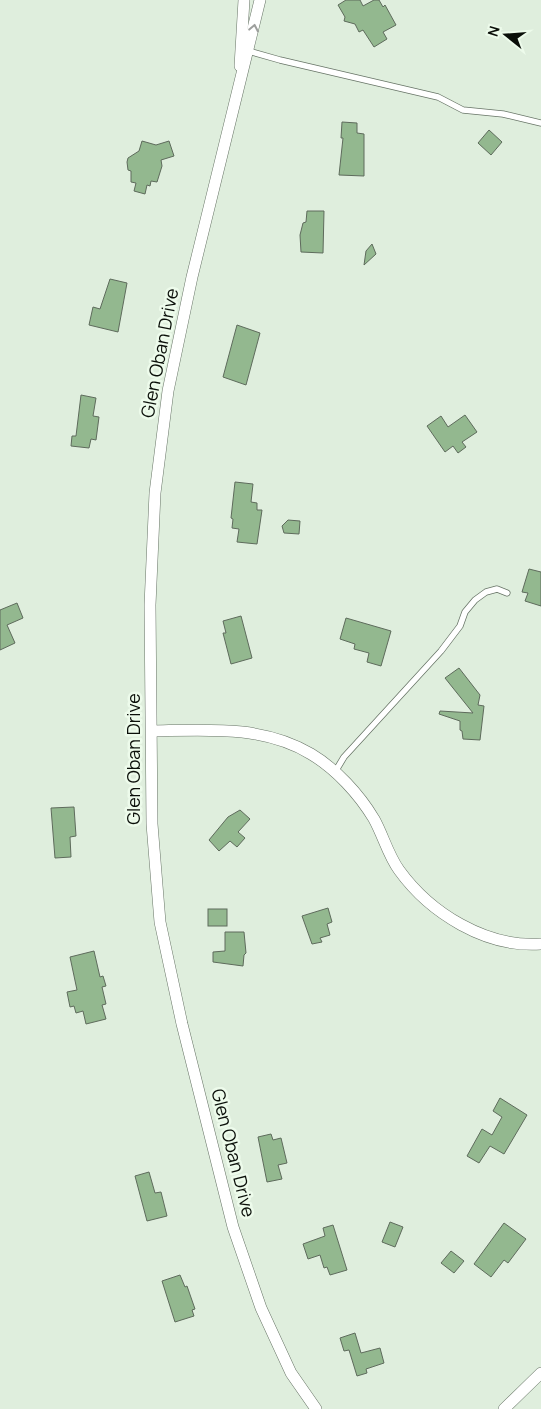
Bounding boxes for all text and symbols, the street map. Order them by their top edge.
north arrow [481,10,531,60]
text: N [483,23,504,39]
one-way arrow [249,24,259,33]
street label: Glen Oban Drive [135,286,183,420]
street label: Glen Oban Drive [121,693,145,825]
street label: Glen Oban Drive [206,1086,262,1219]

